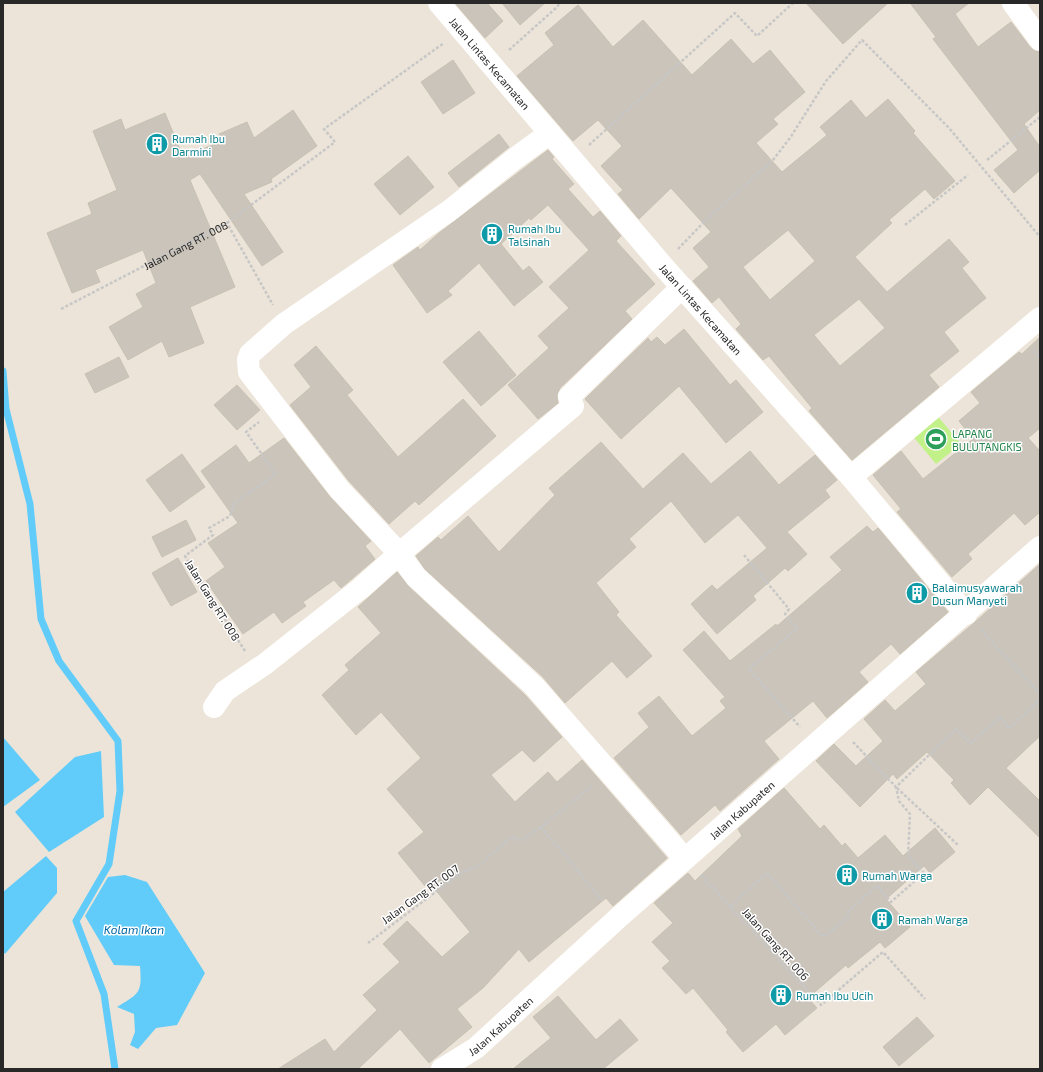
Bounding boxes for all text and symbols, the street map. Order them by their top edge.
street label: Jalan Lintas Kecamatan [447,14,533,112]
building icon: Rumah Ibu Darmini [144,131,170,157]
place label: Rumah Ibu Darmini [172,132,225,158]
street label: Jalan Gang RT. 008 [141,217,230,272]
building icon: Rumah Ibu Talsinah [479,221,505,247]
place label: Rumah Ibu Talsinah [508,222,561,248]
street label: Jalan Lintas Kecamatan [657,261,745,357]
sports icon: LAPANG BULUTANGKIS [923,426,949,452]
place label: LAPANG BULUTANGKIS [952,427,1022,453]
street label: Jalan Gang RT. 008 [183,557,243,643]
building icon: Balaimusyawarah Dusun Manyeti [904,580,930,606]
place label: Balaimusyawarah Dusun Manyeti [932,581,1022,607]
street label: Jalan Kabupaten [706,777,777,841]
street label: Jalan Gang RT. 007 [379,861,461,926]
building icon: Rumah Warga [834,862,860,888]
place label: Rumah Warga [862,869,932,882]
street label: Jalan Gang RT. 006 [740,905,812,983]
building icon: Ramah Warga [869,906,895,932]
place label: Ramah Warga [898,913,968,926]
water label: Kolam Ikan [104,922,164,936]
building icon: Rumah Ibu Ucih [768,982,794,1008]
place label: Rumah Ibu Ucih [796,989,873,1002]
street label: Jalan Kabupaten [466,993,535,1058]

